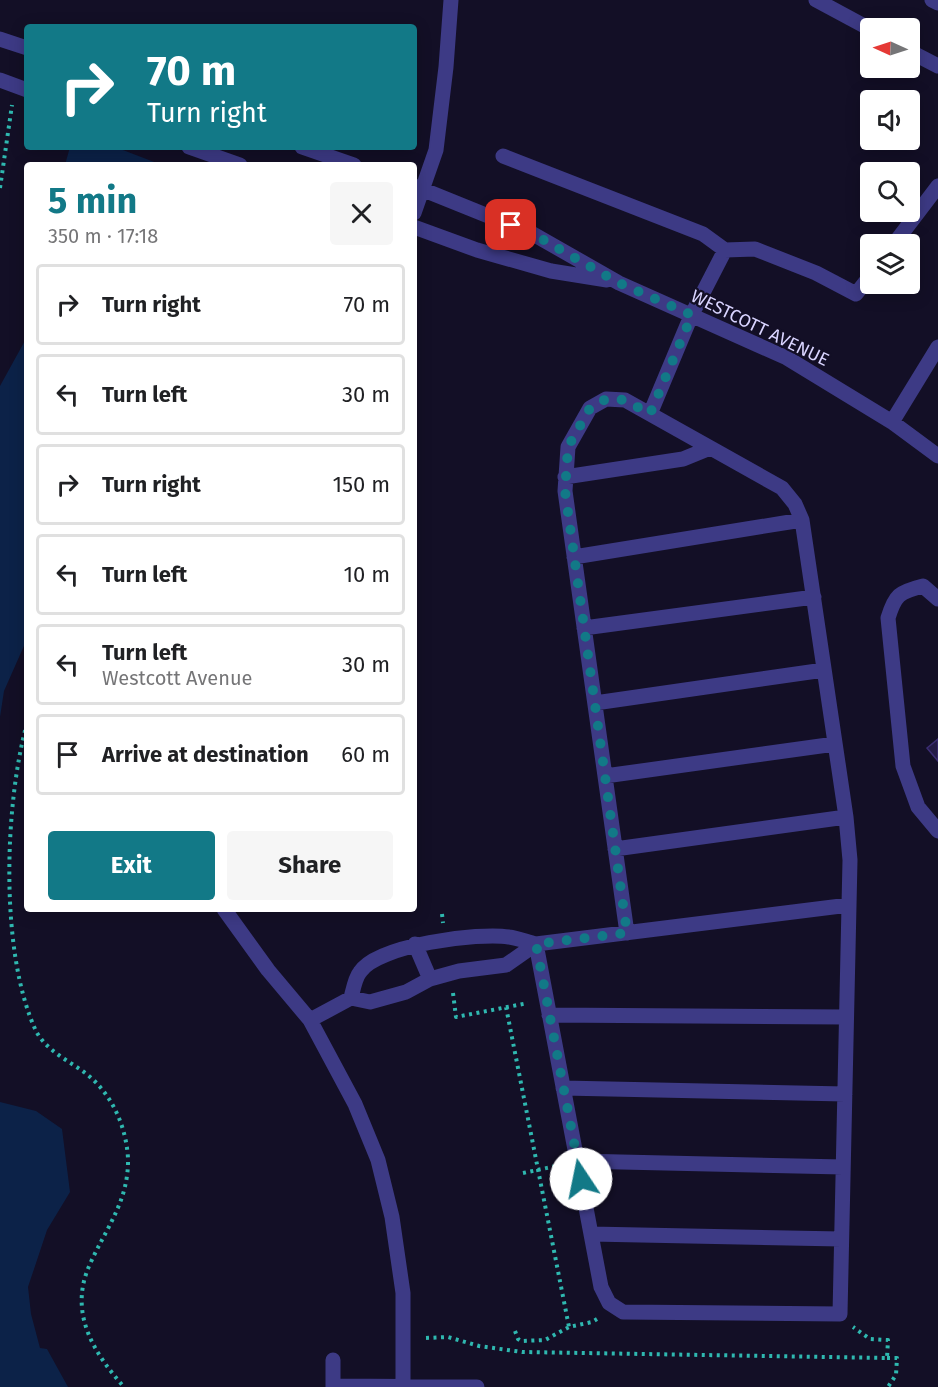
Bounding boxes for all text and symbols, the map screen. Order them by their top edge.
north arrow [860,18,920,78]
map controls [860,18,920,294]
text: 70 m [147,46,236,96]
icon: right [48,48,126,126]
button: sound [860,90,920,150]
text: Turn right [147,97,267,129]
button: search [860,162,920,222]
text: 5 min [48,179,137,223]
button: close [330,182,393,245]
pin [485,199,536,250]
icon: arrive [494,208,527,241]
text: 350 m · 17:18 [48,224,158,248]
button: layers [860,234,920,294]
street label: WESTCOTT AVENUE [687,285,833,371]
icon: right [51,288,84,321]
text: Turn right [102,291,201,318]
text: 70 m [344,291,390,318]
icon: left [51,378,84,411]
text: Turn left [102,381,187,408]
text: 30 m [342,381,390,408]
icon: right [51,468,84,501]
text: Turn right [102,471,201,498]
text: 150 m [332,471,390,498]
icon: left [51,558,84,591]
text: Turn left [102,561,187,588]
text: 10 m [344,561,390,588]
text: Turn left [102,639,187,666]
icon: left [51,648,84,681]
text: 30 m [342,651,390,678]
text: Westcott Avenue [102,666,252,690]
icon: arrive [51,738,84,771]
text: Arrive at destination [102,741,309,768]
text: 60 m [341,741,390,768]
button: Exit [48,831,215,900]
button: Share [227,831,393,900]
position arrow [549,1147,613,1211]

